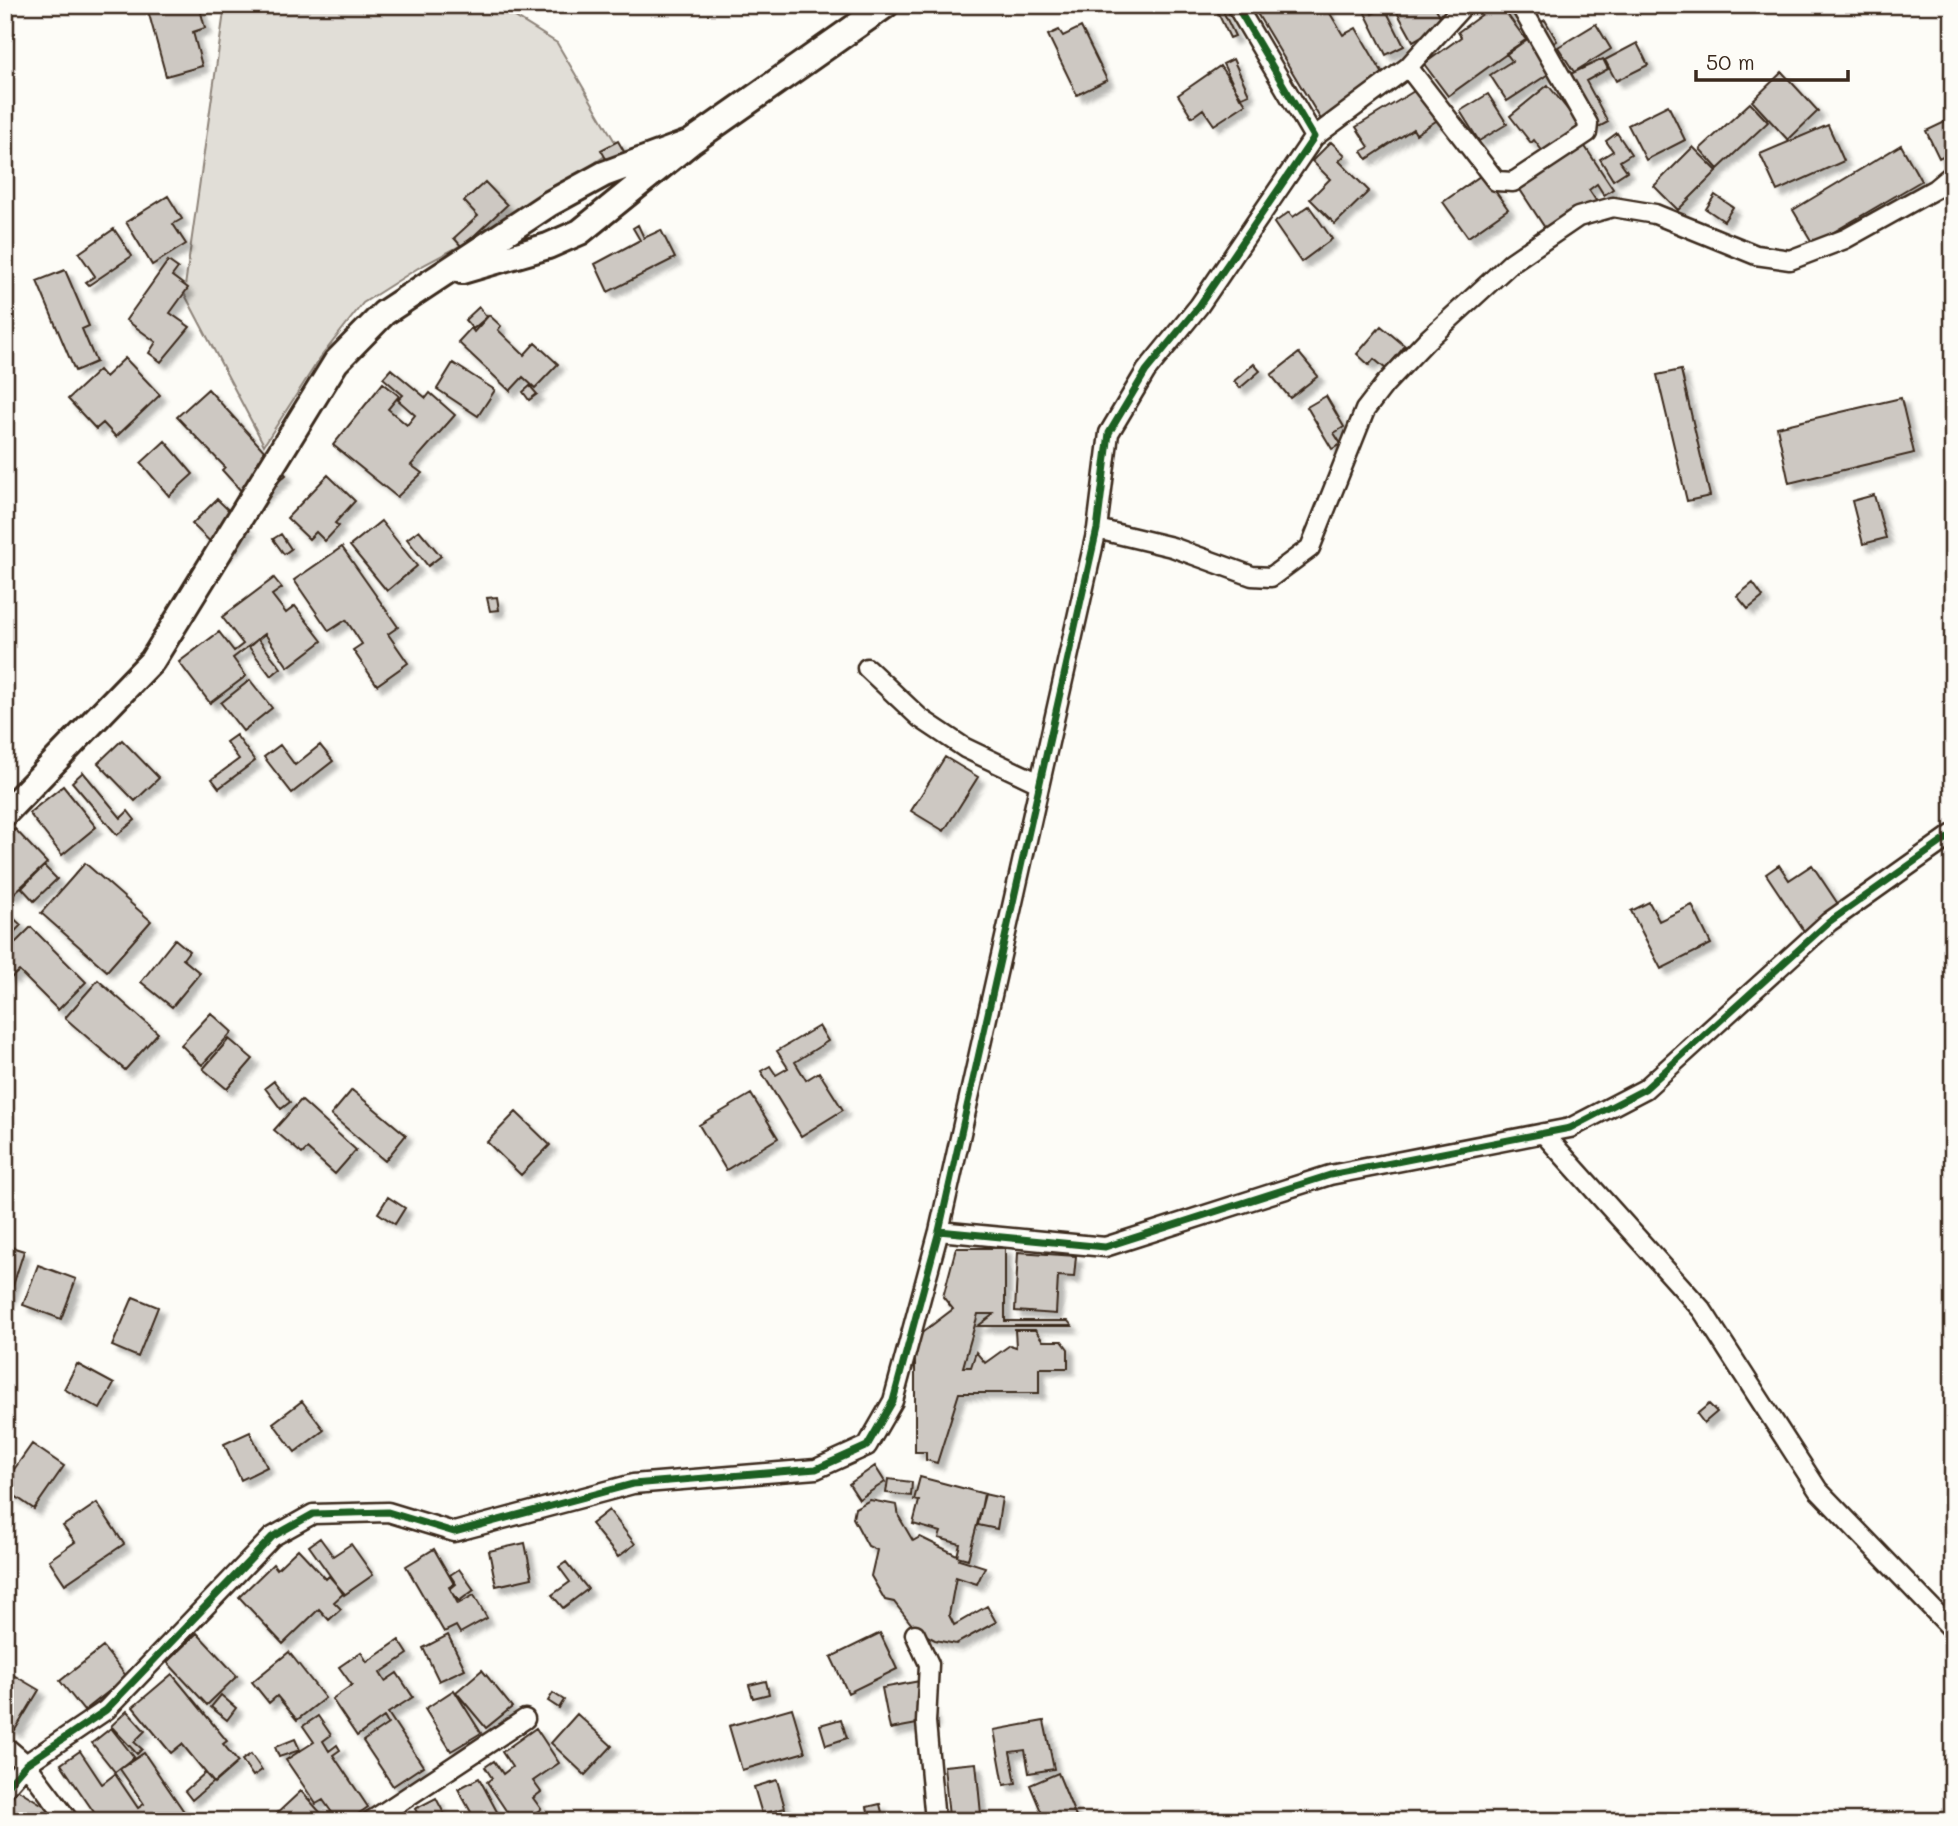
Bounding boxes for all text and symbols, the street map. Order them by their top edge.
scale bar [1696,38,1848,82]
text: 50 m [1706,48,1755,75]

